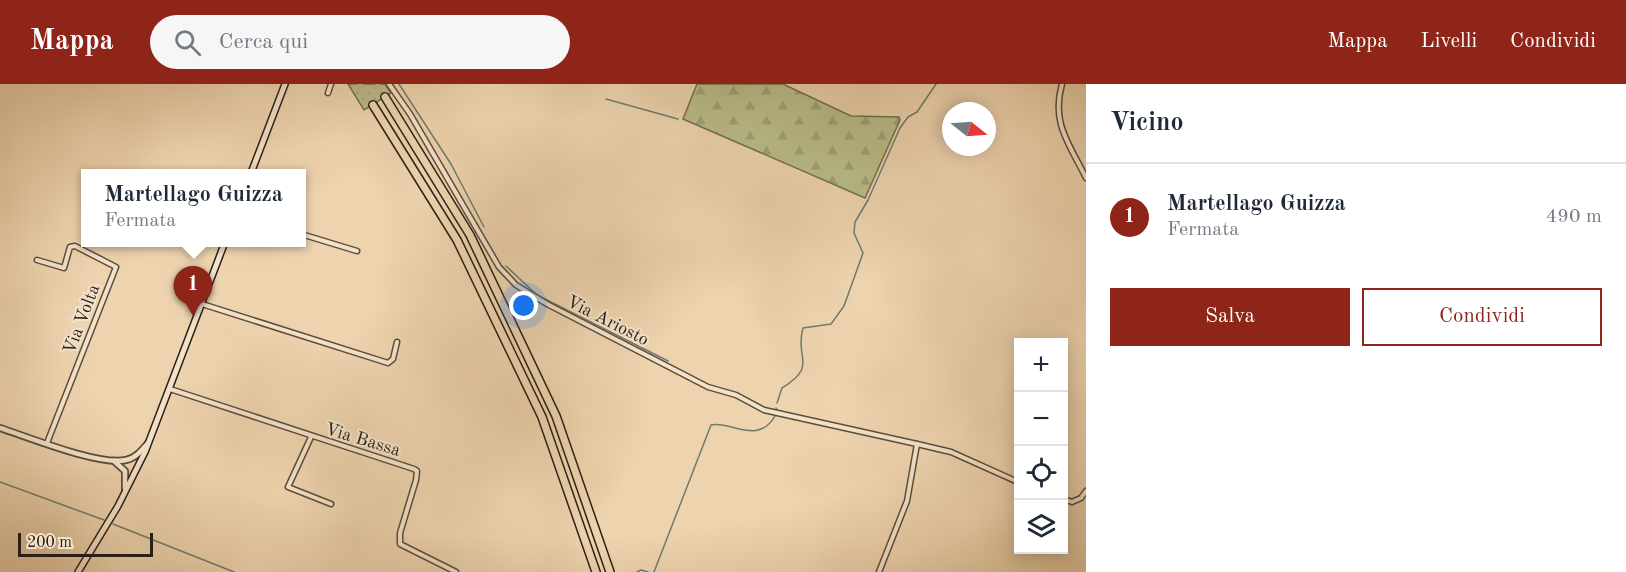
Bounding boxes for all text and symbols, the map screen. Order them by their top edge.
search box [150,15,570,69]
icon: search [171,26,204,59]
text: Mappa [30,28,114,56]
text: Cerca qui [219,31,308,53]
text: Mappa [1327,31,1388,52]
text: Livelli [1421,31,1477,52]
text: Condividi [1510,31,1596,52]
north arrow [942,102,996,156]
text: Vicino [1110,110,1184,136]
popup [81,169,306,247]
text: Martellago Guizza [104,184,283,206]
text: Martellago Guizza [1167,193,1346,215]
text: 1 [1124,207,1135,227]
text: 490 m [1546,207,1602,227]
text: Fermata [104,211,176,231]
text: Fermata [1167,220,1239,240]
pin: 1 [174,266,212,316]
street label: Via Volta [60,282,103,357]
button: Salva [1110,288,1350,346]
button: Condividi [1362,288,1602,346]
your location [509,291,538,320]
street label: Via Ariosto [563,292,652,349]
map controls [1014,338,1068,554]
button: + [1014,338,1068,392]
button: − [1014,392,1068,446]
street label: Via Bassa [323,420,403,460]
button: locate [1014,446,1068,500]
button: layers [1014,500,1068,554]
scale bar [18,530,153,558]
text: 200 m [27,535,72,551]

